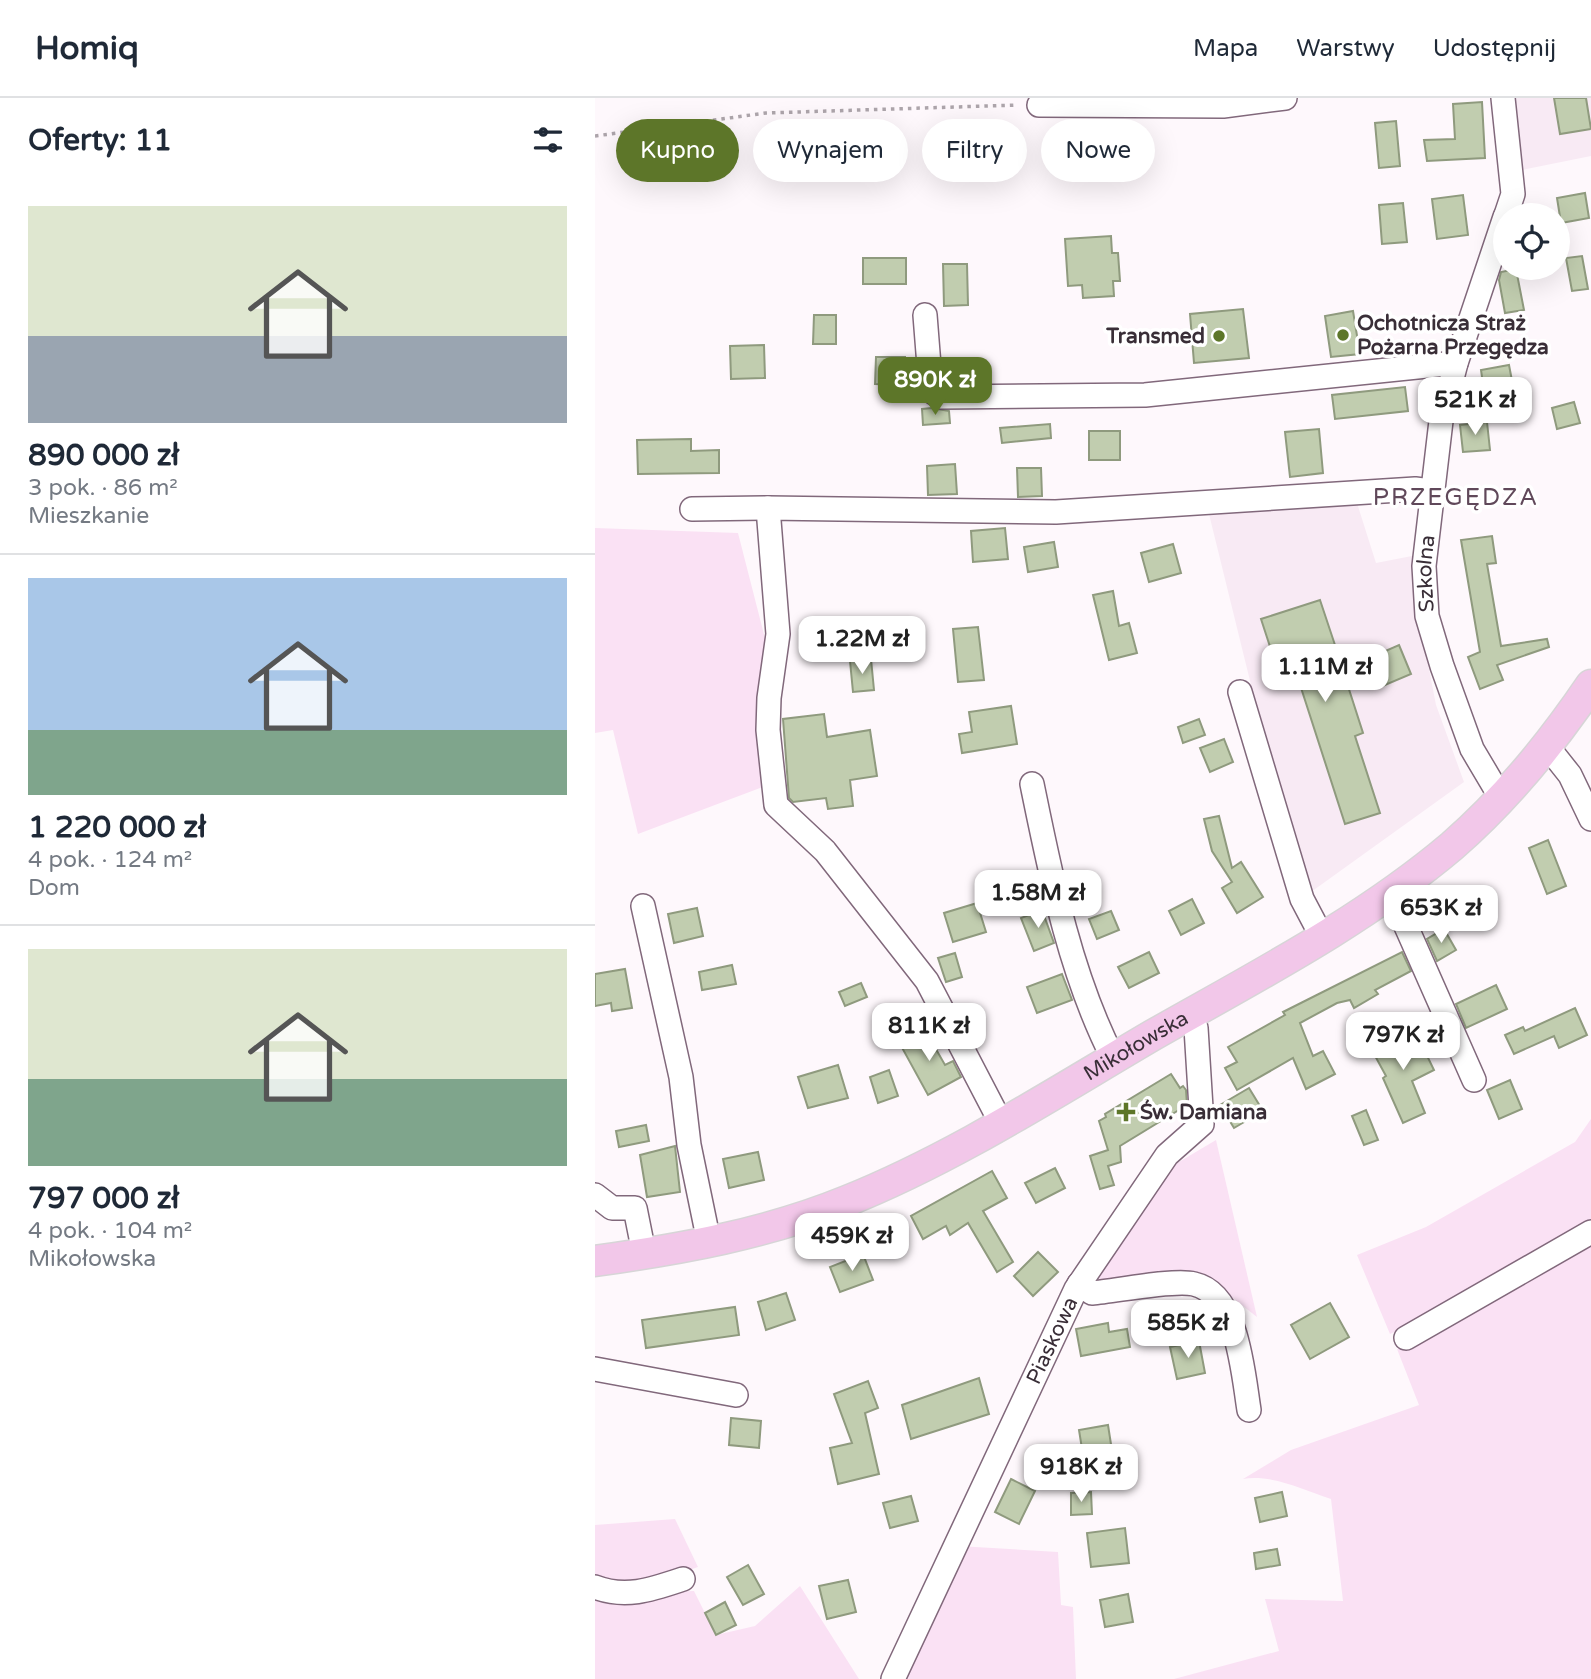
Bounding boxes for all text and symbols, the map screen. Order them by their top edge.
text: Homiq [35,29,139,68]
text: Mapa [1193,34,1258,63]
text: Warstwy [1296,34,1395,63]
text: Udostępnij [1433,34,1556,63]
chip: Kupno [616,119,739,182]
chip: Wynajem [753,119,908,182]
chip: Filtry [922,119,1027,182]
chip: Nowe [1041,119,1155,182]
icon: filters [529,121,567,159]
text: Oferty: 11 [28,122,172,159]
map controls [1493,203,1570,280]
button: locate [1493,203,1570,280]
icon: home [235,251,361,377]
place label: Ochotnicza Straż Pożarna Przegędza [1357,311,1549,360]
place label: Transmed [1105,324,1205,349]
marker: Ochotnicza Straż Pożarna Przegędza [1335,327,1351,343]
marker: Transmed [1211,328,1227,344]
pin: 890K zł [870,358,1000,417]
text: 890K zł [894,366,976,394]
pin: 521K zł [1410,378,1540,437]
text: 521K zł [1434,386,1516,414]
text: 890 000 zł [28,437,179,474]
text: 3 pok. · 86 m² [28,474,178,502]
district label: PRZEGĘDZA [1373,483,1539,512]
text: Mieszkanie [28,502,149,530]
street label: Szkolna [1411,534,1440,613]
pin: 1.22M zł [790,616,934,676]
icon: home [235,623,361,749]
text: 1.22M zł [815,625,909,653]
pin: 1.11M zł [1253,644,1397,704]
text: 1.11M zł [1278,653,1372,681]
text: 1 220 000 zł [28,809,206,846]
text: 4 pok. · 124 m² [28,846,192,874]
pin: 1.58M zł [966,870,1110,930]
text: Dom [28,874,80,902]
text: 1.58M zł [991,879,1085,907]
pin: 653K zł [1376,886,1506,945]
text: 653K zł [1400,894,1482,922]
icon: home [235,994,361,1120]
pin: 811K zł [864,1004,994,1063]
street label: Mikołowska [1079,1005,1192,1086]
text: 811K zł [888,1012,970,1040]
pin: 797K zł [1338,1012,1468,1072]
text: 797K zł [1362,1021,1444,1049]
place label: Św. Damiana [1140,1099,1267,1125]
marker: Św. Damiana [1118,1104,1134,1120]
text: 797 000 zł [28,1180,179,1217]
pin: 459K zł [787,1214,917,1273]
text: 4 pok. · 104 m² [28,1217,192,1245]
text: 459K zł [811,1222,893,1250]
text: Mikołowska [28,1245,156,1273]
street label: Piaskowa [1021,1293,1083,1388]
pin: 585K zł [1123,1300,1253,1360]
text: 585K zł [1147,1309,1229,1337]
pin: 918K zł [1016,1444,1146,1504]
text: 918K zł [1040,1453,1122,1481]

